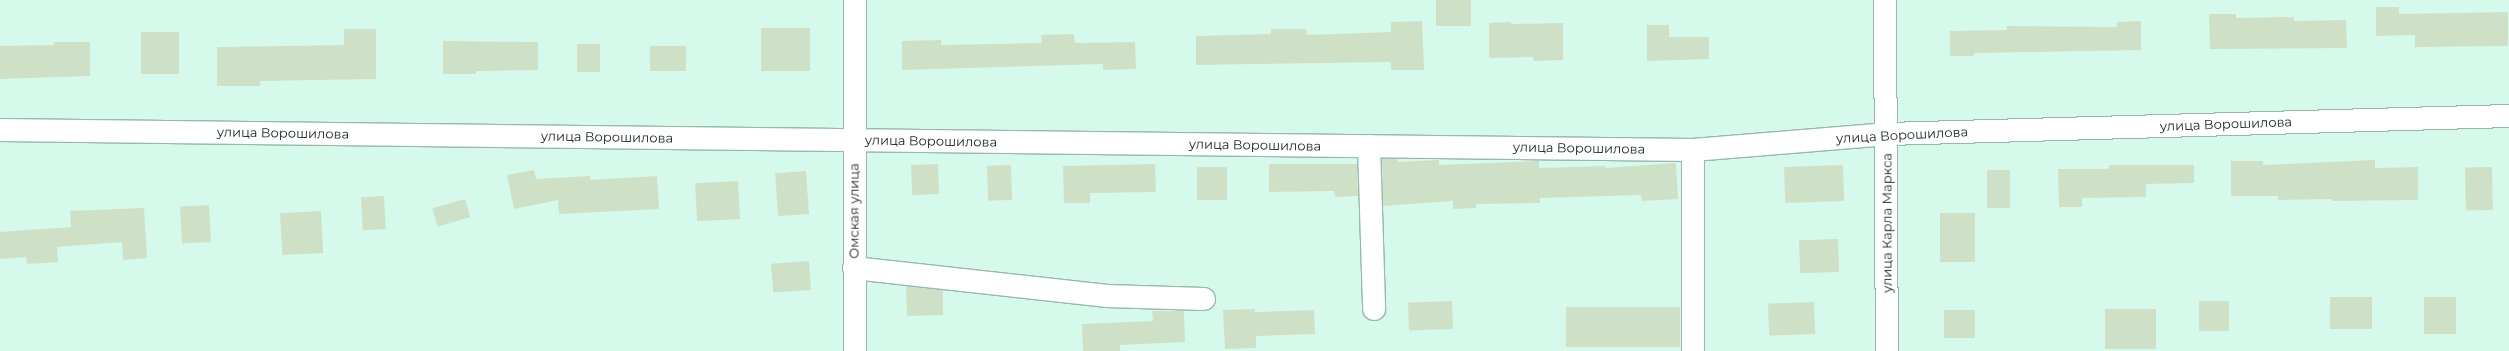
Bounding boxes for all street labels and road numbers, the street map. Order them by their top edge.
street label: улица Ворошилова [2160,114,2292,134]
street label: улица Ворошилова [217,124,349,142]
street label: улица Ворошилова [1836,124,1968,146]
street label: улица Ворошилова [541,128,673,146]
street label: улица Ворошилова [865,132,997,150]
street label: улица Ворошилова [1189,136,1321,154]
street label: улица Ворошилова [1513,139,1645,157]
street label: улица Карла Маркса [1879,153,1895,293]
street label: Омская улица [846,163,862,259]

